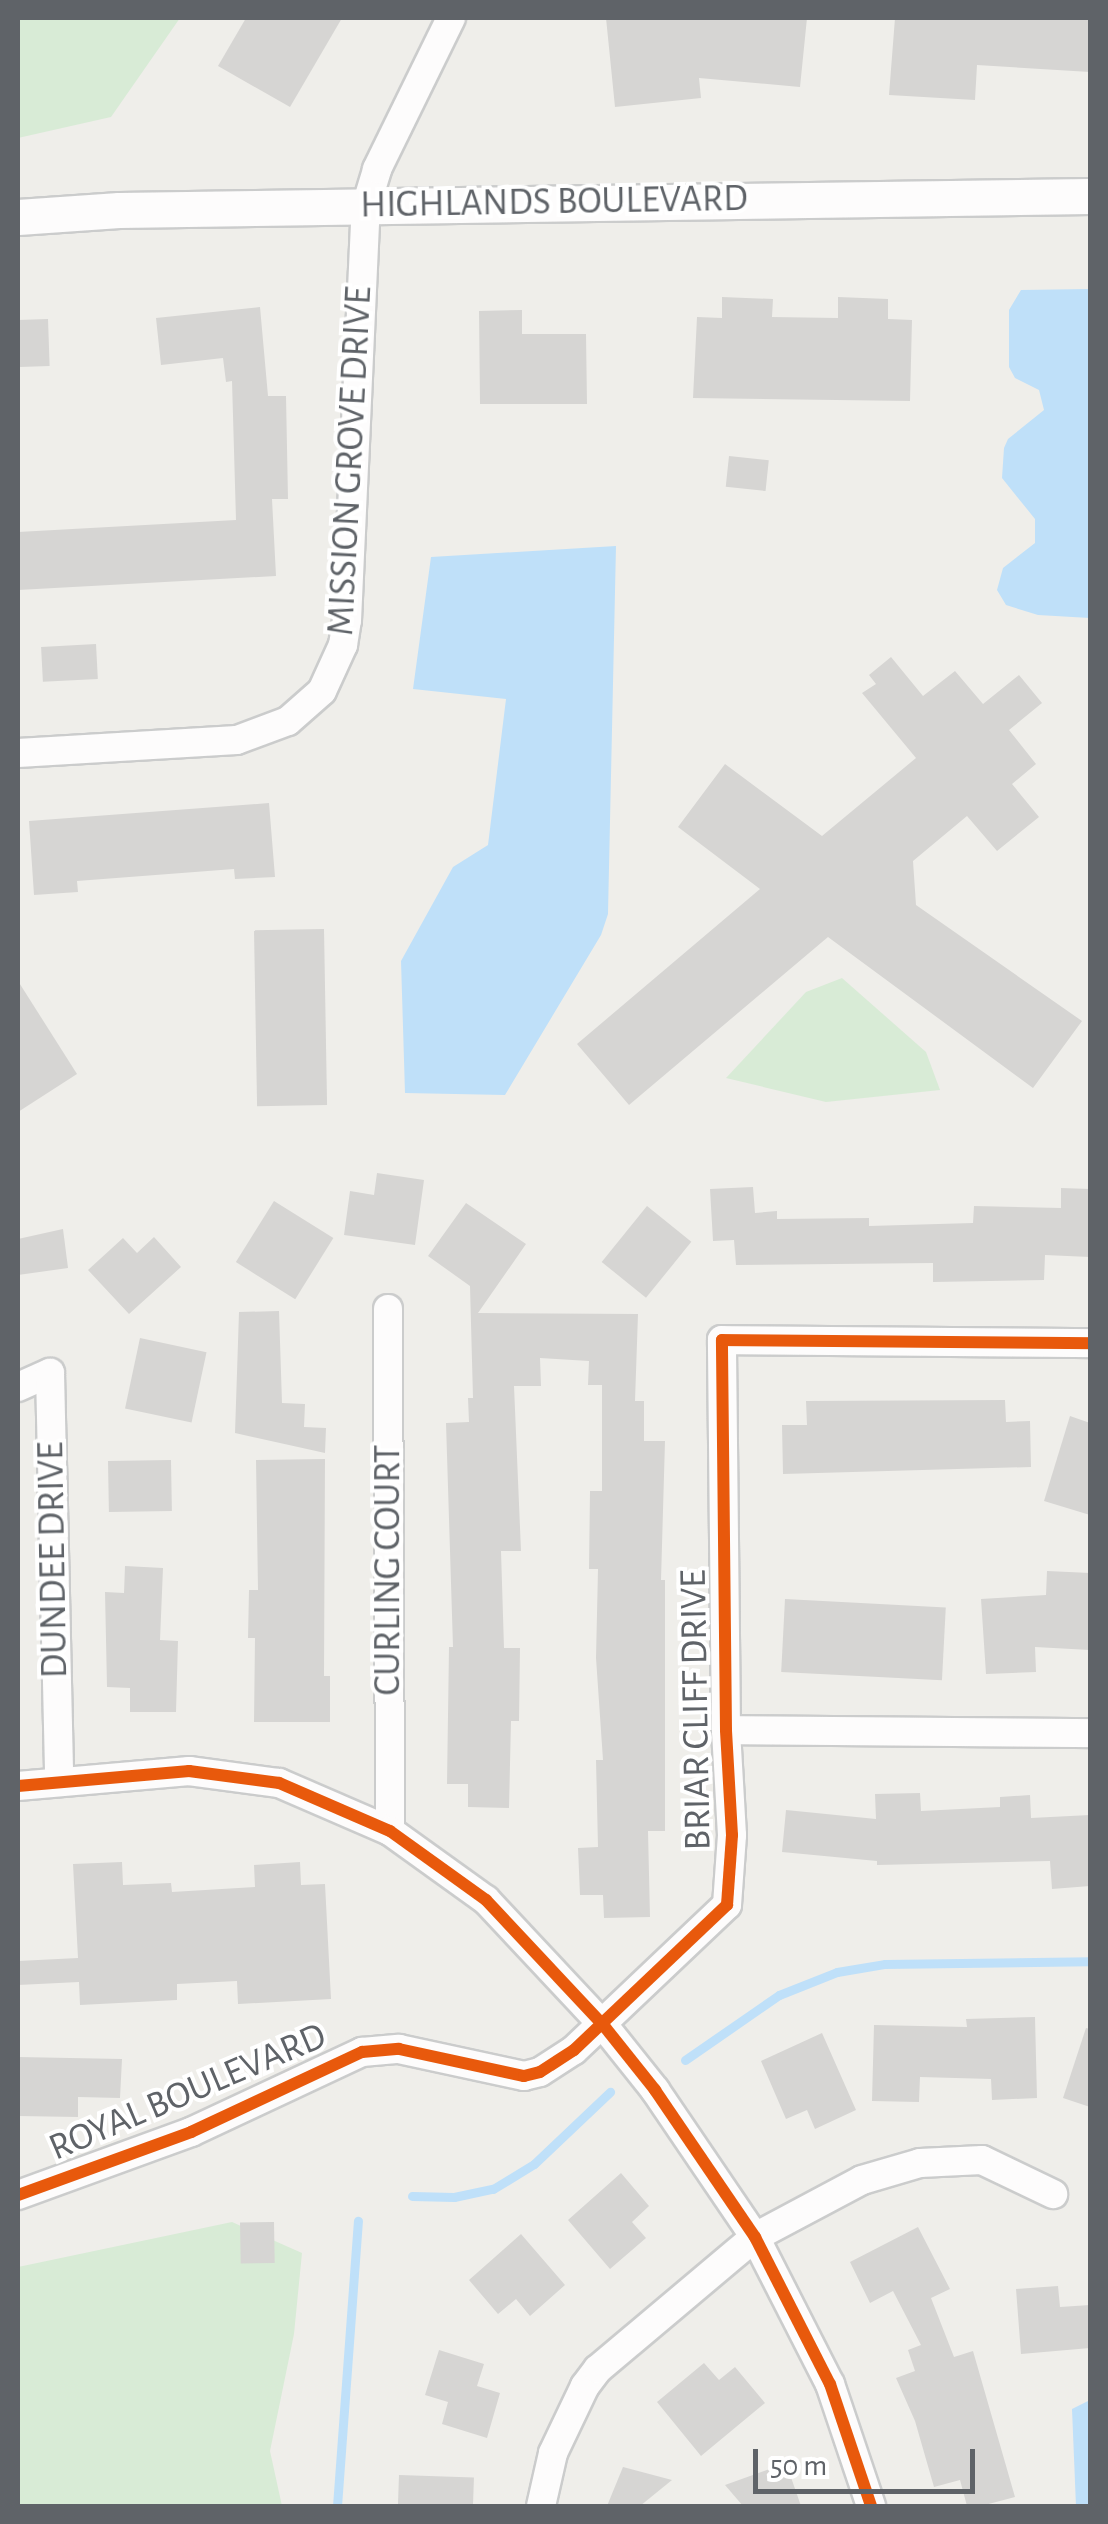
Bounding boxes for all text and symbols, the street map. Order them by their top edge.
street label: HIGHLANDS BOULEVARD [360,177,748,229]
street label: MISSION GROVE DRIVE [319,285,383,637]
street label: DUNDEE DRIVE [29,1441,79,1679]
street label: CURLING COURT [366,1445,412,1695]
street label: BRIAR CLIFF DRIVE [672,1569,722,1851]
street label: ROYAL BOULEVARD [43,2014,333,2172]
scale bar [758,2429,980,2491]
text: 50 m [770,2451,827,2481]

